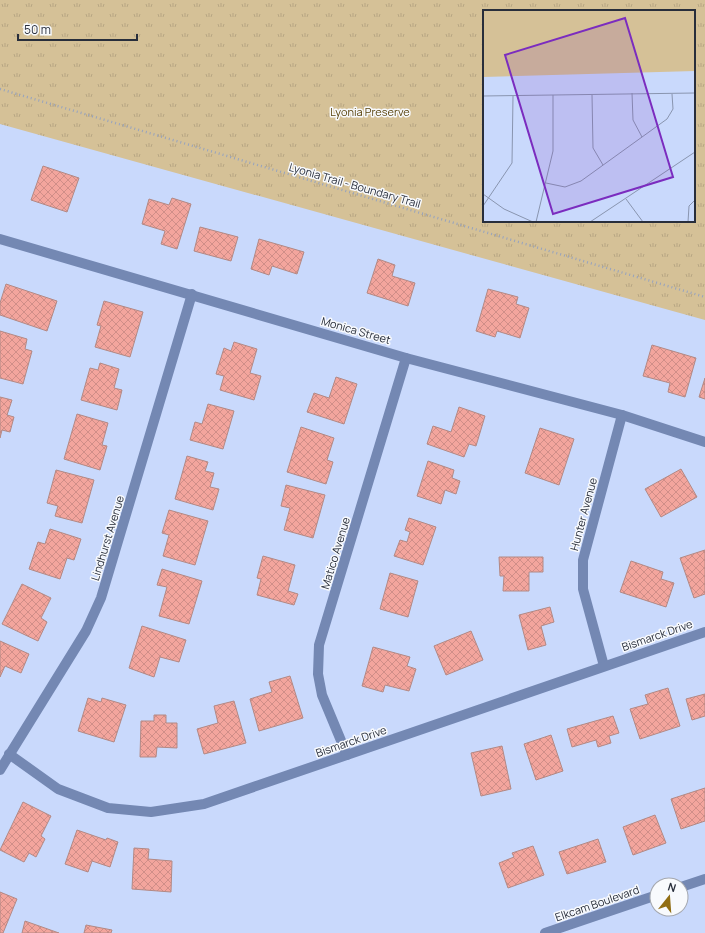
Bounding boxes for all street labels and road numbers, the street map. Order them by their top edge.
street label: Lyonia Trail - Boundary Trail [287,159,423,211]
street label: Monica Street [320,313,392,347]
street label: Hunter Avenue [566,475,600,552]
street label: Lindhurst Avenue [87,493,127,582]
street label: Matico Avenue [317,515,353,591]
street label: Bismarck Drive [620,616,695,654]
street label: Bismarck Drive [314,722,389,760]
street label: Elkcam Boulevard [553,882,641,924]

